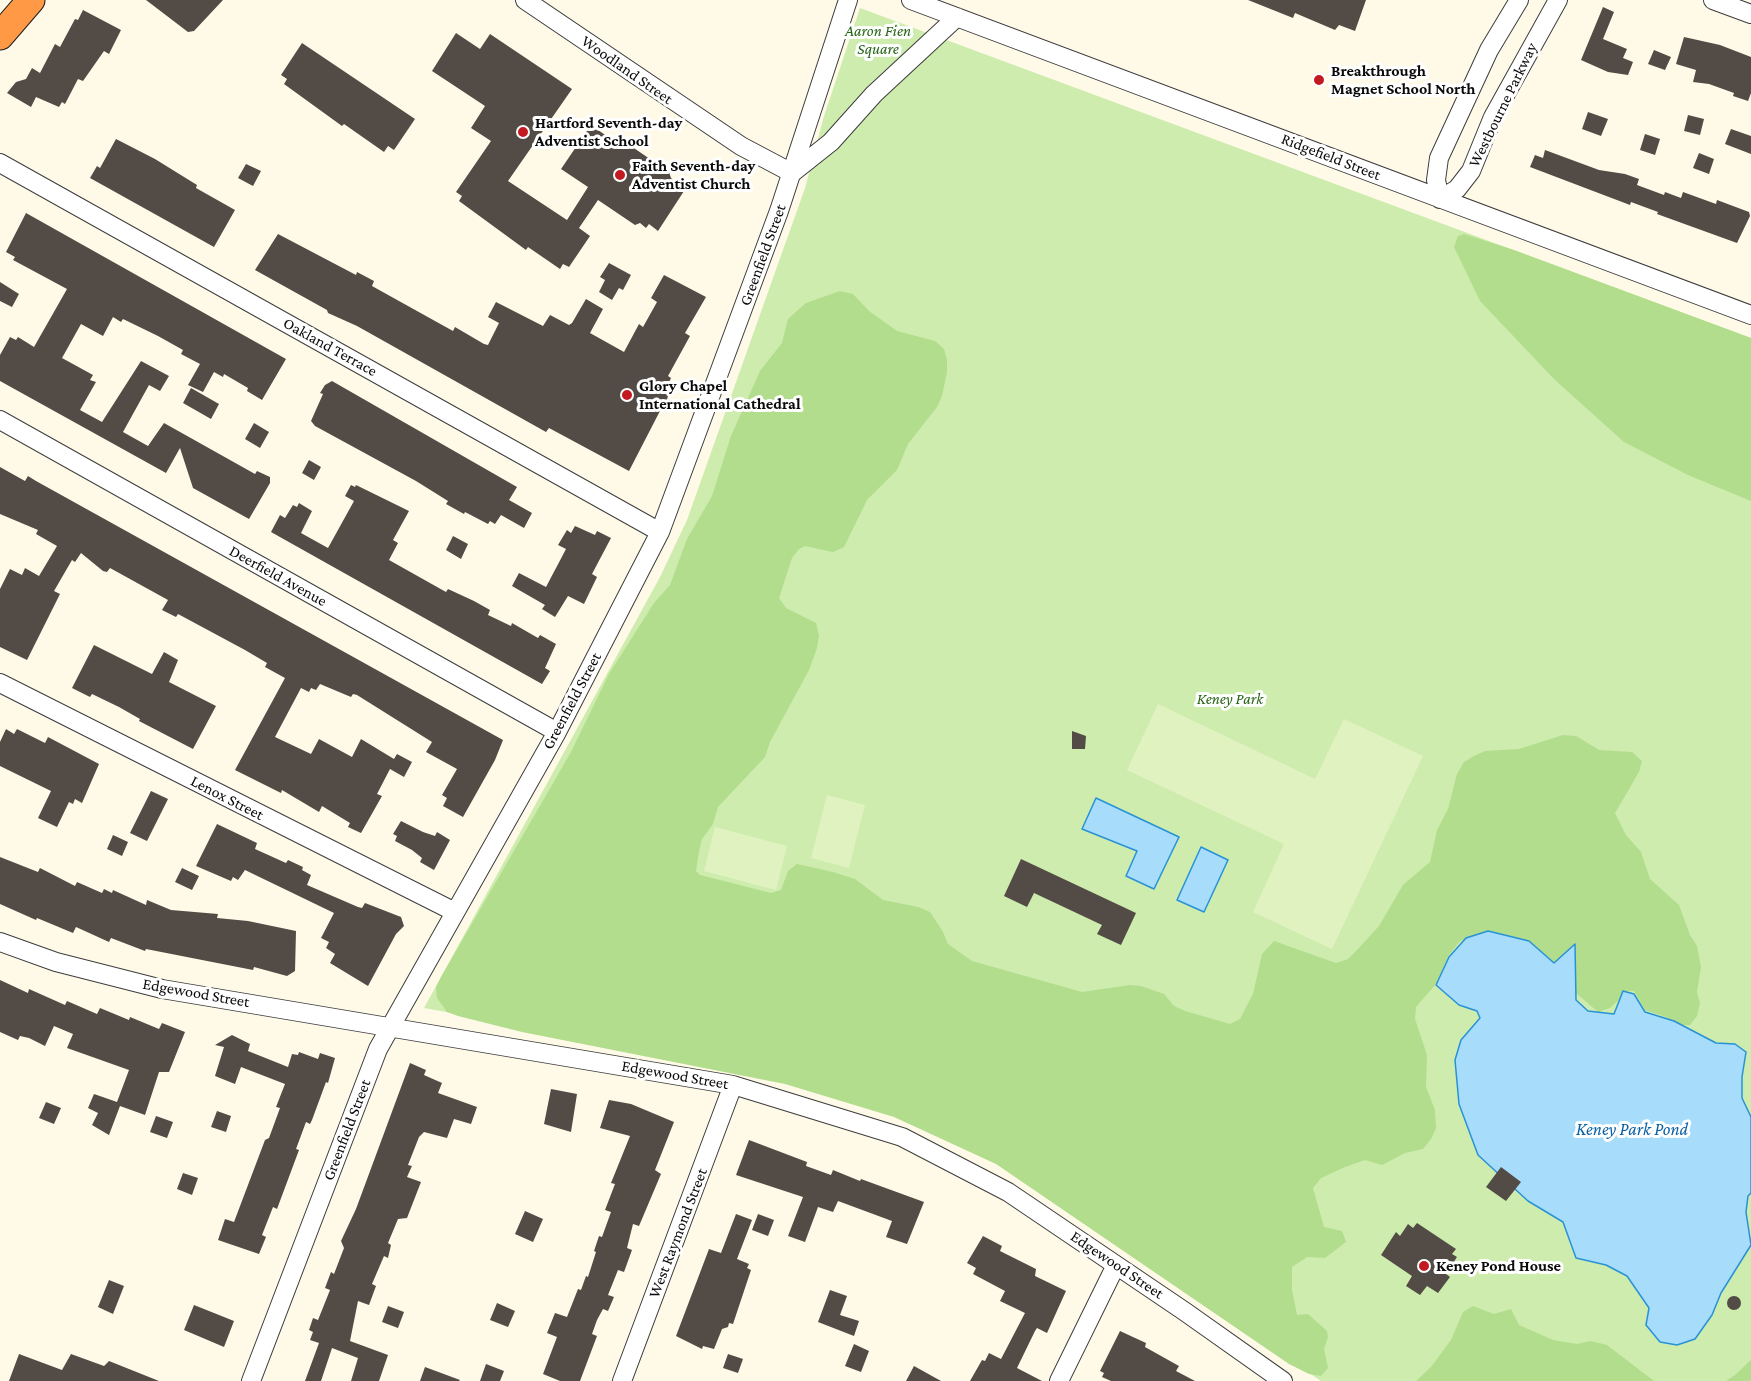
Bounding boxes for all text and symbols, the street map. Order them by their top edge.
park label: Aaron Fien Square [845,21,911,59]
street label: Woodland Street [577,31,677,109]
street label: Westbourne Parkway [1465,40,1541,170]
place label: Breakthrough Magnet School North [1331,61,1475,99]
marker: Breakthrough Magnet School North [1312,73,1326,87]
place label: Hartford Seventh-day Adventist School [535,113,682,151]
marker: Hartford Seventh-day Adventist School [516,125,530,139]
street label: Ridgefield Street [1279,129,1383,185]
place label: Faith Seventh-day Adventist Church [632,156,755,194]
marker: Faith Seventh-day Adventist Church [613,168,627,182]
street label: Greenfield Street [736,202,790,308]
street label: Oakland Terrace [280,313,380,381]
place label: Glory Chapel International Cathedral [639,376,801,414]
marker: Glory Chapel International Cathedral [620,388,634,402]
street label: Deerfield Avenue [226,541,330,611]
street label: Greenfield Street [538,649,606,753]
park label: Keney Park [1197,689,1263,709]
street label: Lenox Street [187,771,267,825]
street label: Edgewood Street [141,974,251,1012]
street label: Edgewood Street [620,1056,730,1094]
street label: Greenfield Street [319,1077,375,1183]
water label: Keney Park Pond [1576,1118,1688,1140]
street label: West Raymond Street [644,1165,712,1301]
street label: Edgewood Street [1067,1227,1167,1303]
place label: Keney Pond House [1436,1256,1561,1276]
marker: Keney Pond House [1417,1259,1431,1273]

